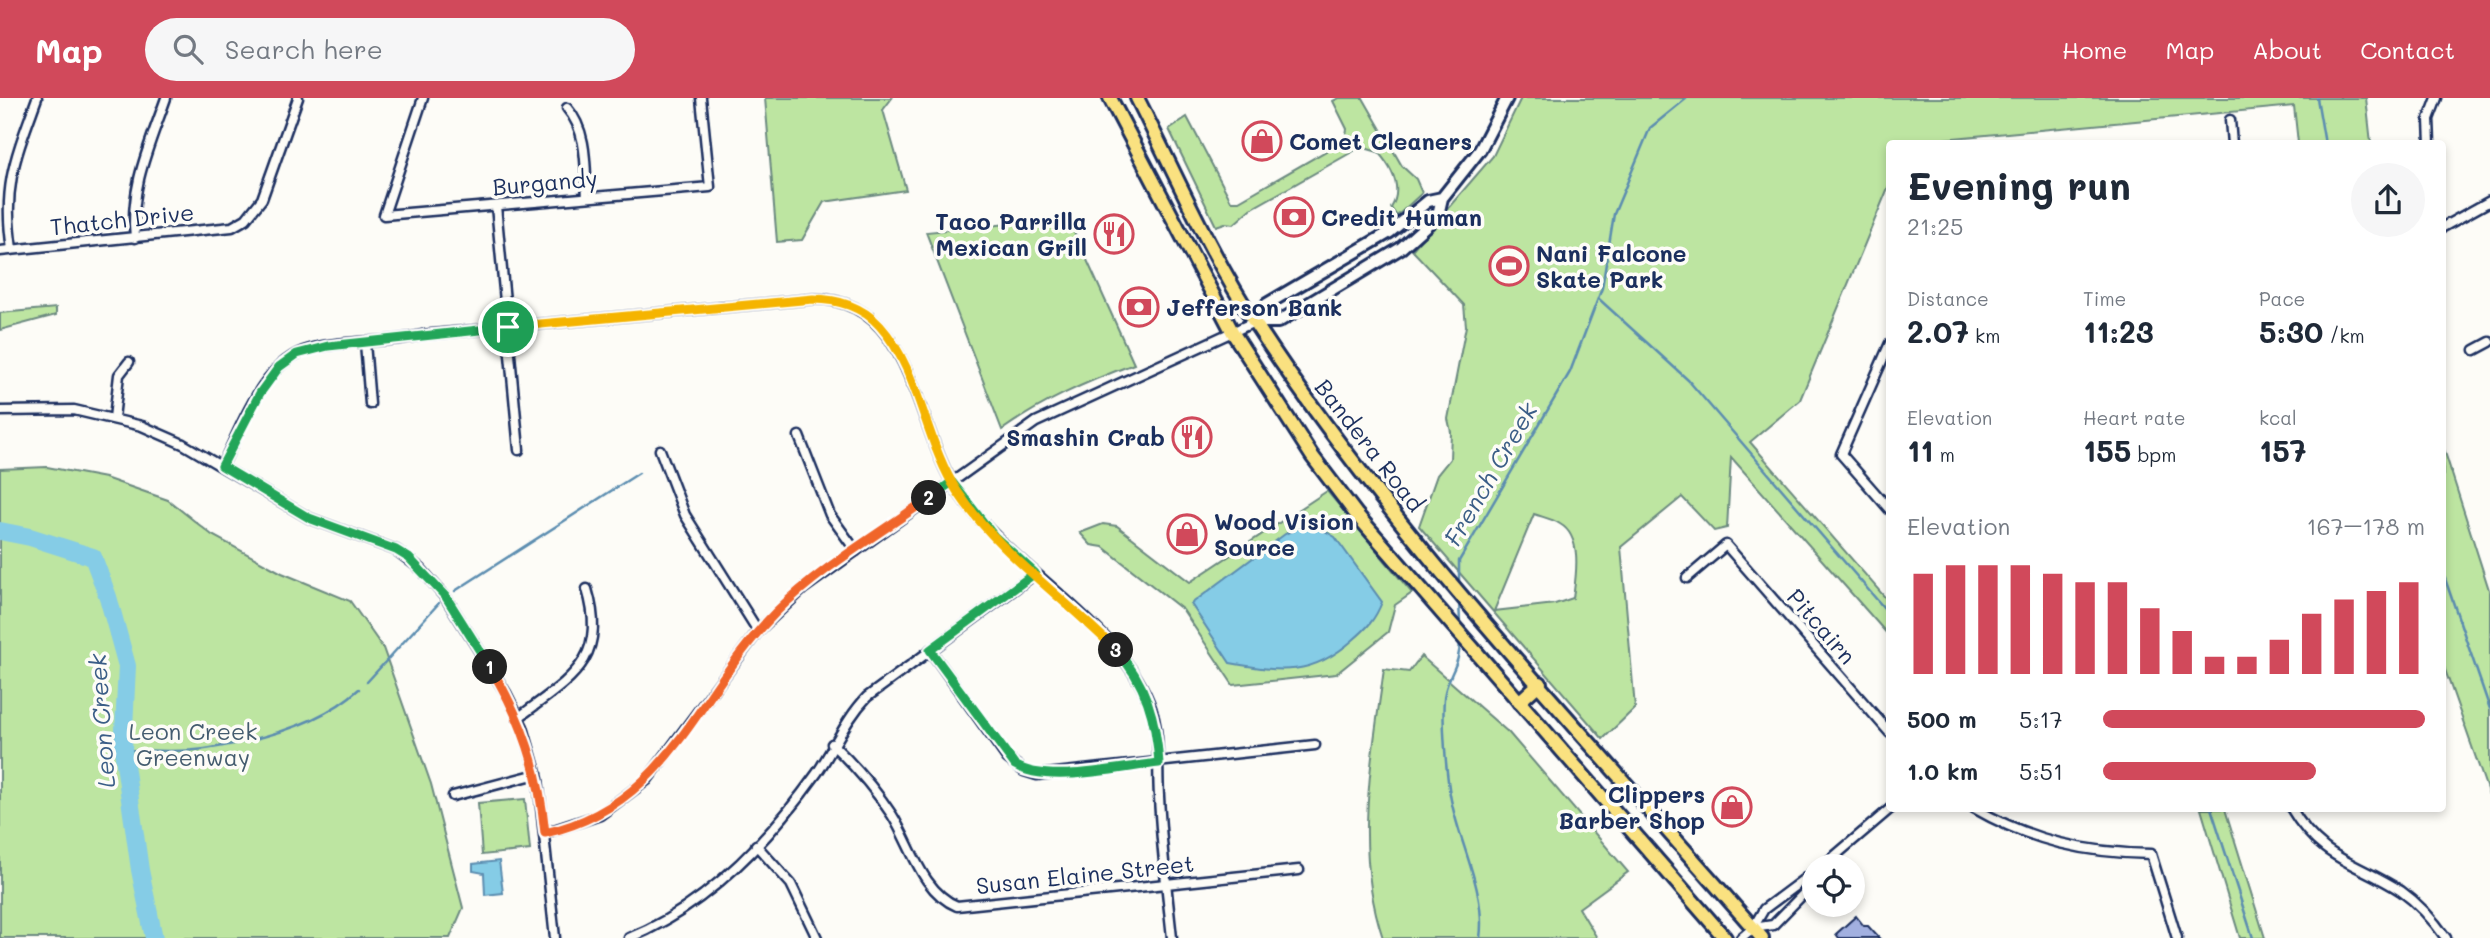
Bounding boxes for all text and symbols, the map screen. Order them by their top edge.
search box [145,18,635,81]
text: Map [35,28,103,71]
icon: search [169,30,207,68]
text: Search here [225,32,383,66]
text: Home [2062,34,2127,65]
text: Map [2165,34,2214,65]
text: About [2252,34,2322,65]
text: Contact [2360,34,2455,65]
shop icon: Comet Cleaners [1241,120,1283,162]
place label: Comet Cleaners [1289,126,1472,156]
text: Evening run [1907,160,2131,210]
street label: Burgandy [491,162,599,202]
button: share [2351,163,2425,237]
bank icon: Credit Human [1273,196,1315,238]
street label: Thatch Drive [48,197,196,241]
place label: Credit Human [1321,202,1482,232]
place label: Taco Parrilla Mexican Grill [935,206,1087,262]
text: 21:25 [1907,211,1963,241]
restaurant icon: Taco Parrilla Mexican Grill [1093,213,1135,255]
place label: Nani Falcone Skate Park [1536,238,1687,294]
sports icon: Nani Falcone Skate Park [1488,245,1530,287]
bank icon: Jefferson Bank [1118,286,1160,328]
text: Distance [1907,286,1989,311]
text: Time [2083,286,2126,311]
text: Pace [2259,286,2305,311]
place label: Jefferson Bank [1166,292,1343,322]
pin [478,297,538,357]
icon: arrive [489,308,527,346]
text: 2.07 [1907,311,1969,351]
text: 11:23 [2083,311,2154,351]
text: 5:30 [2259,311,2323,351]
text: km [1969,323,2000,348]
text: /km [2323,323,2365,348]
street label: Bandera Road [1309,372,1431,518]
water label: French Creek [1436,396,1544,551]
text: Elevation [1907,405,1992,430]
text: Heart rate [2083,405,2186,430]
text: kcal [2259,405,2297,430]
restaurant icon: Smashin Crab [1171,416,1213,458]
place label: Smashin Crab [1006,422,1165,452]
text: 11 [1907,430,1934,470]
text: 155 [2083,430,2131,470]
text: 157 [2259,430,2307,470]
text: m [1934,442,1955,467]
text: bpm [2131,442,2176,467]
pin: 2 [912,480,946,516]
text: 2 [923,485,934,510]
place label: Wood Vision Source [1214,506,1354,562]
text: Elevation [1907,511,2010,541]
text: 167–178 m [2307,511,2425,541]
shop icon: Wood Vision Source [1166,513,1208,555]
street label: Pitcairn [1781,582,1863,670]
pin: 3 [1098,632,1134,668]
text: 3 [1110,637,1121,662]
pin: 1 [472,650,508,684]
water label: Leon Creek [81,652,121,789]
text: 1 [485,654,494,679]
text: 500 m [1907,704,1977,734]
text: 5:17 [2019,704,2063,734]
park label: Leon Creek Greenway [129,716,257,772]
text: 1.0 km [1907,756,1978,786]
text: 5:51 [2019,756,2063,786]
place label: Clippers Barber Shop [1559,779,1705,835]
shop icon: Clippers Barber Shop [1711,786,1753,828]
street label: Susan Elaine Street [975,848,1195,900]
map controls [1802,854,1865,917]
button: locate [1802,854,1865,917]

